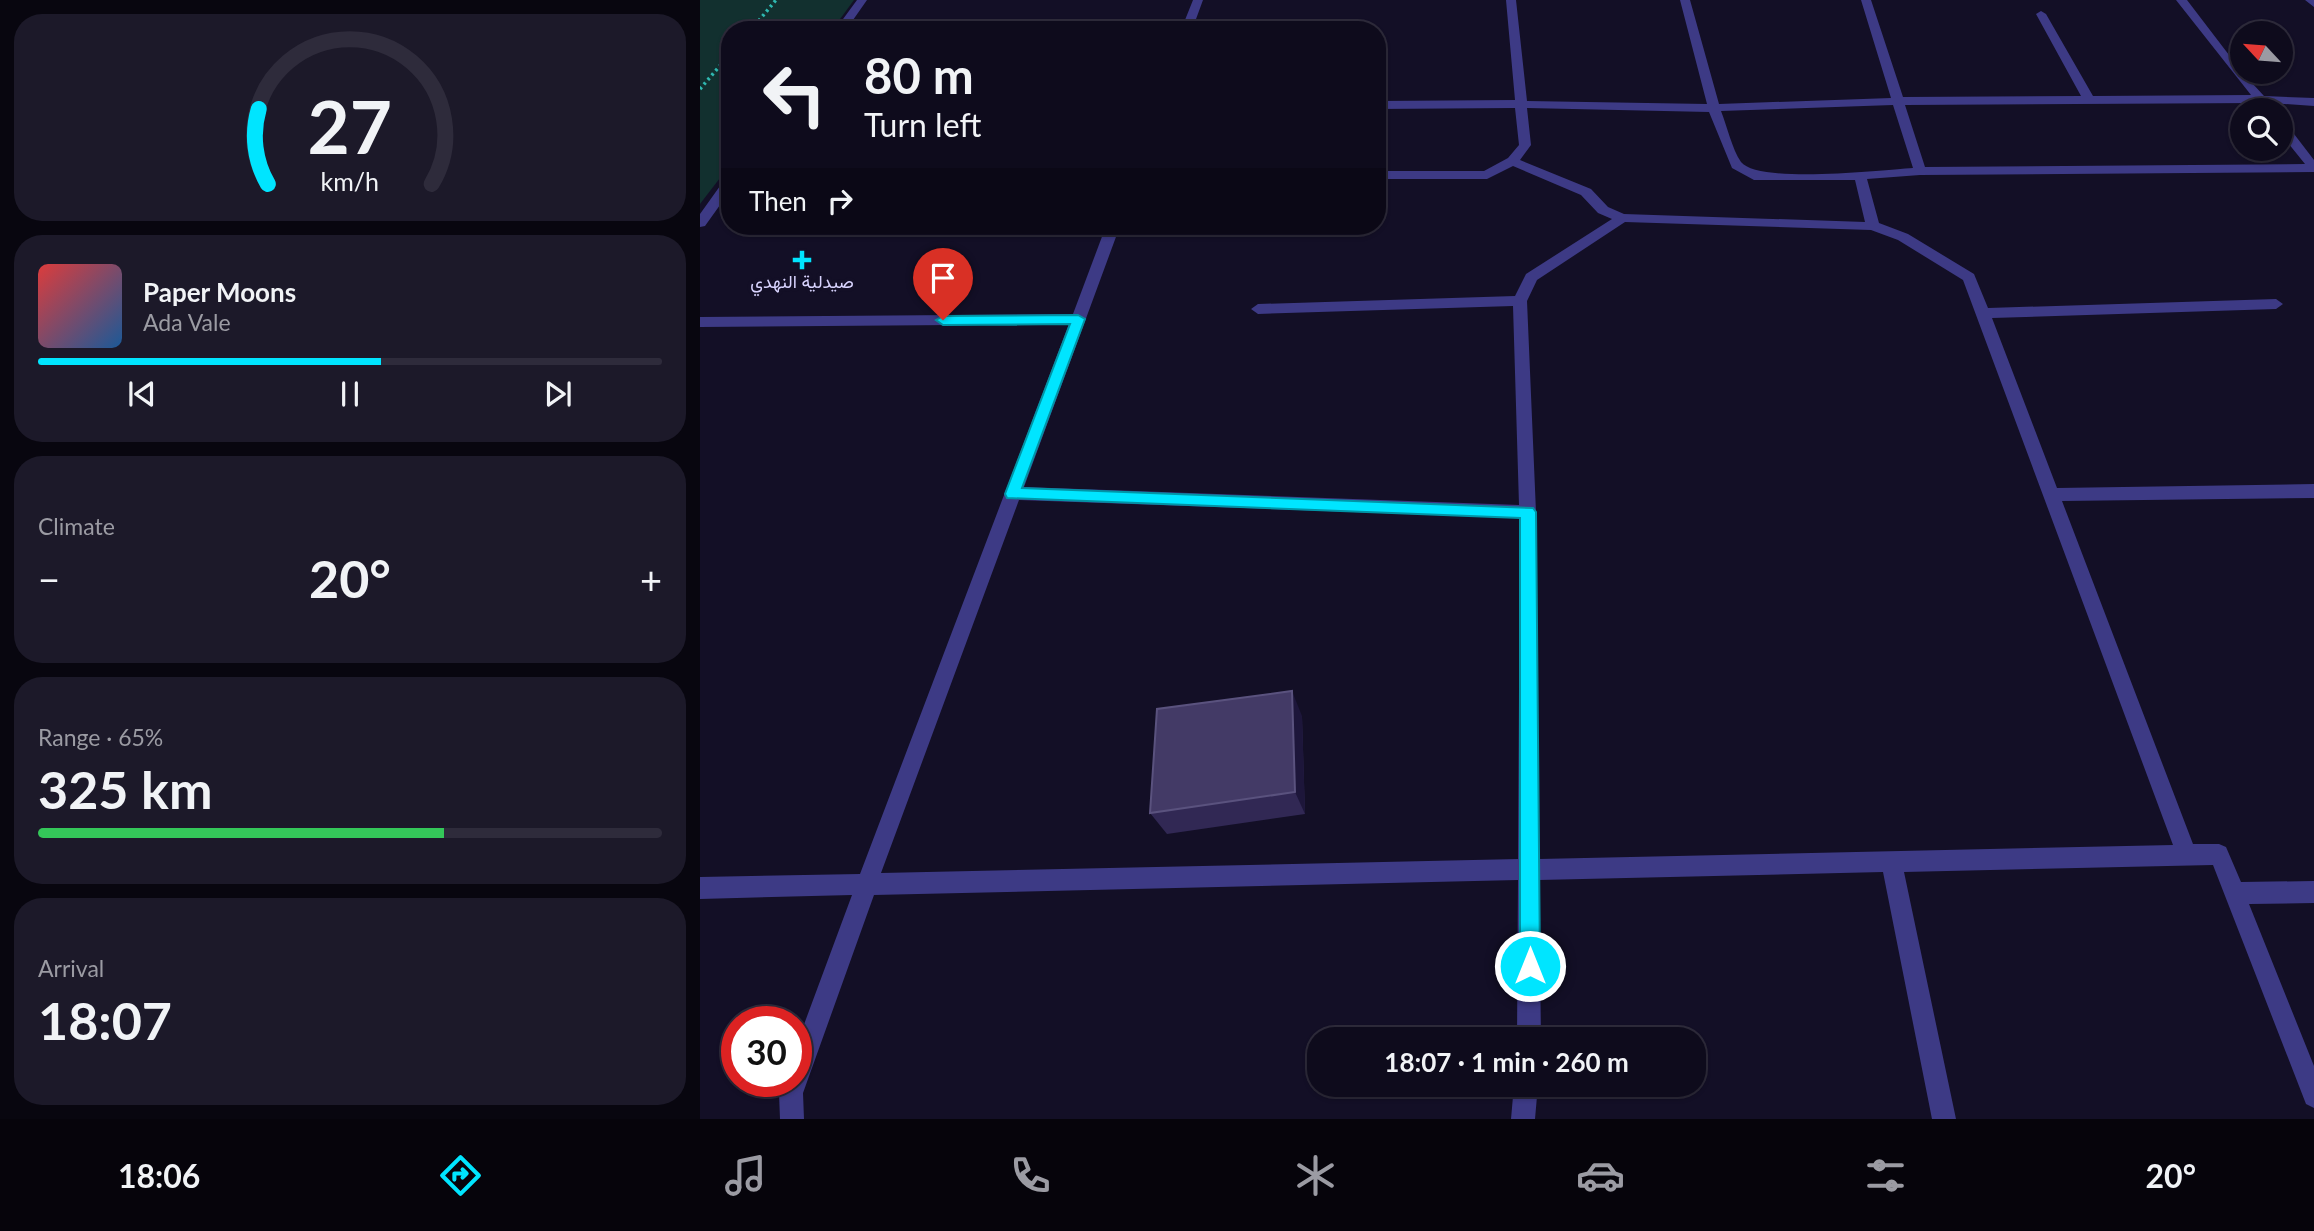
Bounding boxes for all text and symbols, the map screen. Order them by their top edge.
north arrow [2230,21,2292,84]
map controls [2230,21,2293,161]
text: 80 m [864,46,974,104]
icon: left [749,49,840,140]
text: 27 [308,82,392,170]
button: search [2230,98,2293,161]
text: Turn left [864,105,981,144]
text: km/h [321,165,379,195]
icon: right [821,182,859,220]
text: Then [749,185,807,217]
pin [913,248,973,320]
marker: صيدلية النهدي [794,252,810,268]
icon: arrive [924,259,962,297]
place label: صيدلية النهدي [750,270,854,297]
text: Paper Moons [143,276,296,308]
text: Ada Vale [143,308,231,336]
icon: previous [123,375,161,413]
icon: pause [331,375,369,413]
icon: next [539,375,577,413]
text: Climate [38,512,115,540]
text: 20° [309,547,391,609]
text: − [38,556,60,602]
text: + [640,556,662,602]
text: Range · 65% [38,723,163,751]
text: 325 km [38,758,212,820]
position arrow [1493,929,1567,1003]
text: Arrival [38,954,104,982]
text: 18:07 [38,989,172,1051]
speed limit sign: 30 [721,1006,812,1097]
text: 18:07 · 1 min · 260 m [1384,1046,1629,1078]
icon: directions [436,1151,485,1200]
icon: music [721,1151,770,1200]
icon: phone [1006,1151,1055,1200]
icon: climate [1291,1151,1340,1200]
icon: car [1576,1151,1625,1200]
icon: filters [1861,1151,1910,1200]
text: 18:06 [118,1156,200,1195]
text: 20° [2146,1156,2196,1195]

